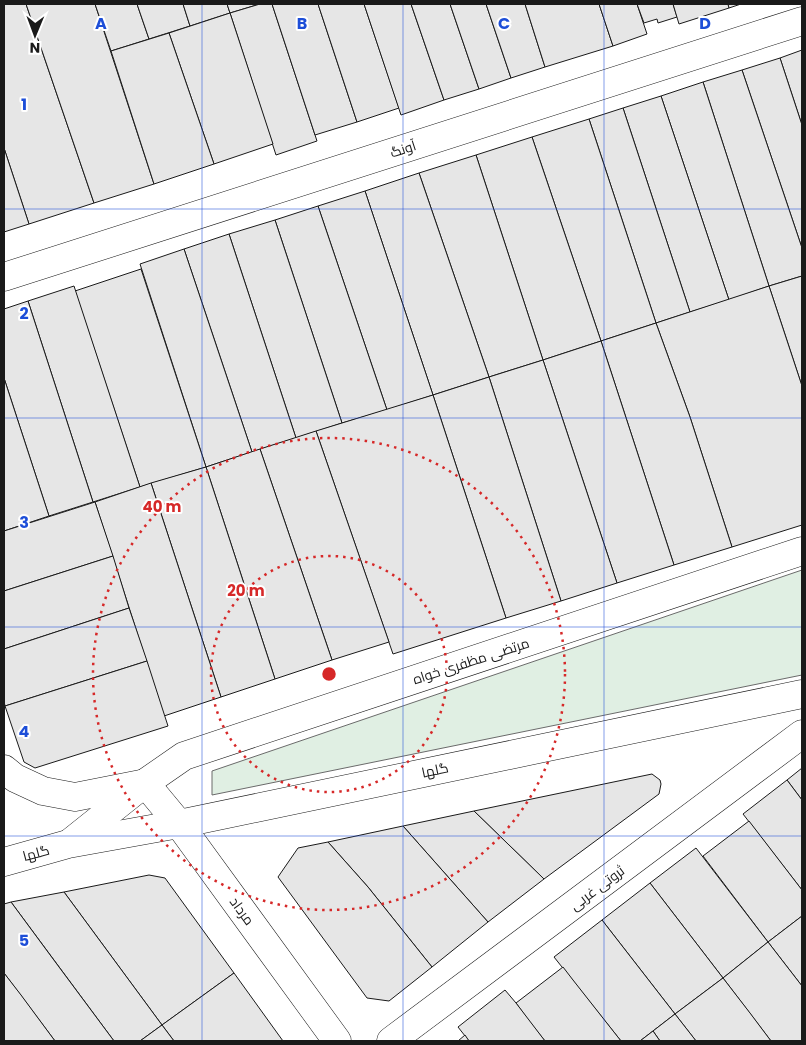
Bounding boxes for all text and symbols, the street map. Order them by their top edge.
north arrow [10,10,60,60]
text: A [95,12,107,35]
text: B [297,12,307,35]
text: C [498,12,510,35]
text: D [699,12,711,35]
text: N [29,38,40,58]
text: 1 [21,93,27,116]
street label: آونگ [387,135,419,163]
text: 2 [19,302,29,325]
text: 40 m [142,496,182,517]
text: 3 [19,511,29,534]
text: 20 m [227,580,265,601]
street label: مرتضی مظفری خواه [410,633,532,689]
centre of rings [320,665,338,683]
text: 4 [19,720,30,743]
street label: گلها [420,757,450,783]
street label: گلها [20,840,52,866]
street label: ثروتی غربی [565,861,629,915]
street label: مرداد [225,893,259,929]
text: 5 [19,929,29,952]

